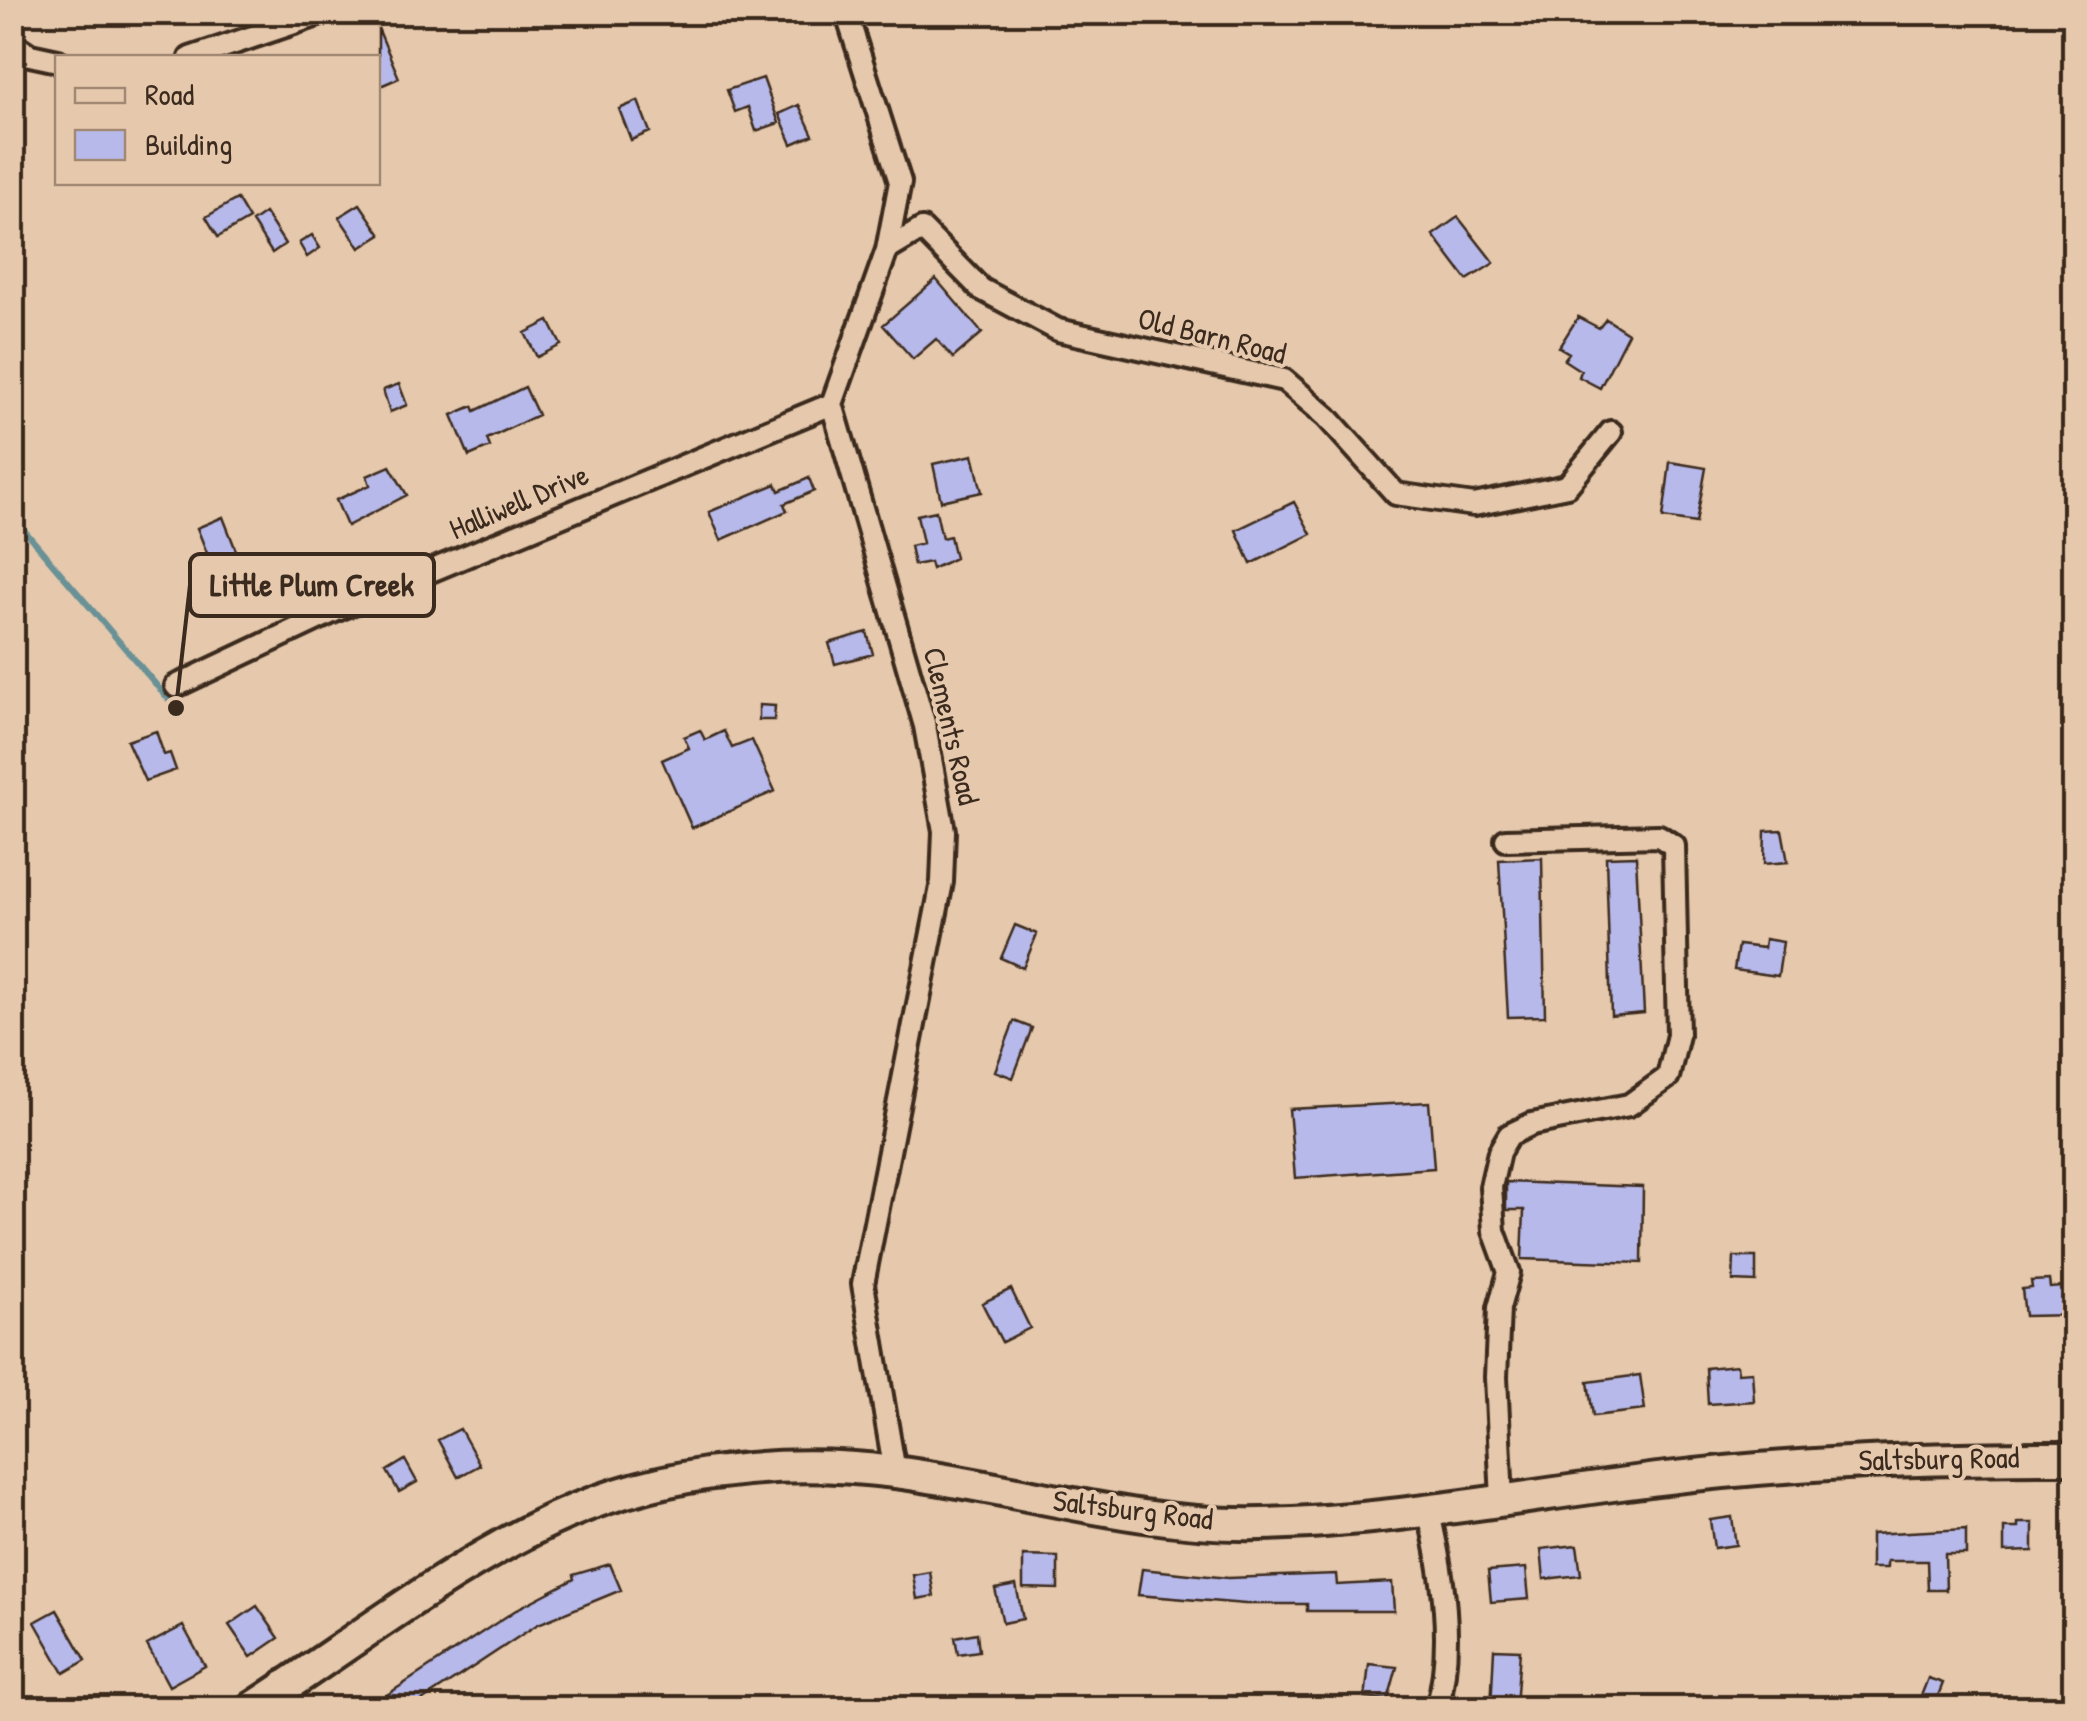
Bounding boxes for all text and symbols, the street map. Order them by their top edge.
legend [55,55,380,185]
text: Road [145,74,194,114]
text: Building [145,124,232,164]
street label: Old Barn Road [1134,297,1291,373]
street label: Halliwell Drive [443,454,594,548]
callout: Little Plum Creek [190,554,434,616]
text: Little Plum Creek [210,563,415,606]
street label: Clements Road [914,643,990,809]
street label: Saltsburg Road [1858,1437,2020,1479]
street label: Saltsburg Road [1051,1479,1216,1539]

